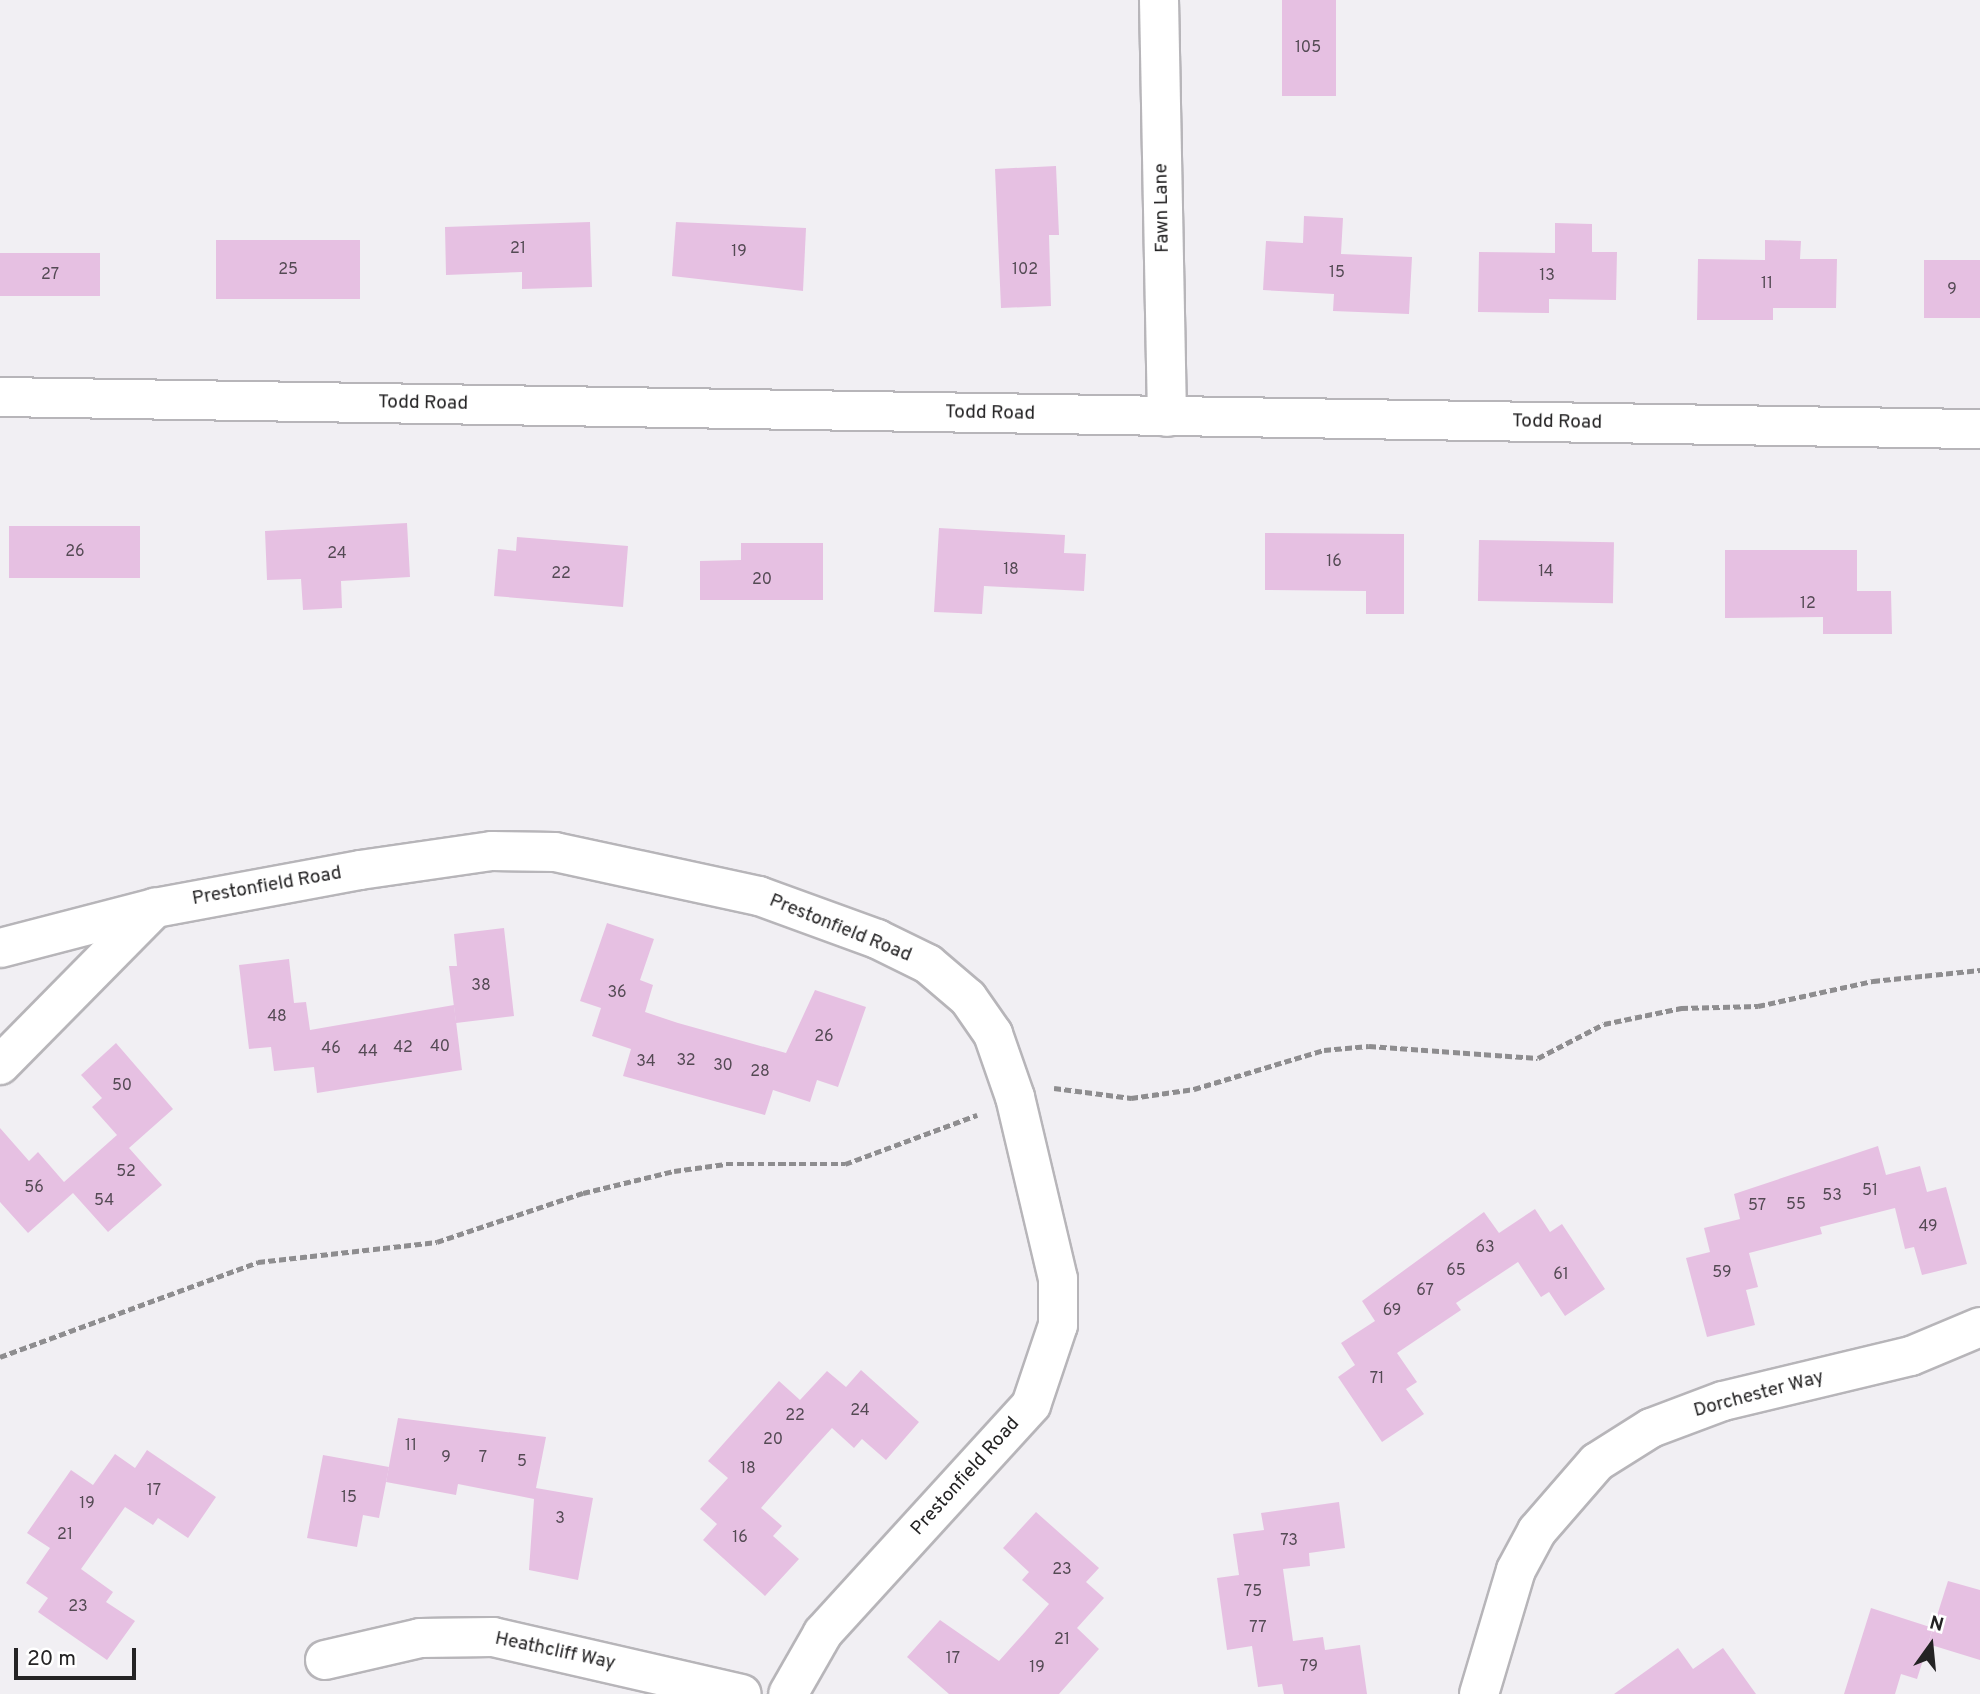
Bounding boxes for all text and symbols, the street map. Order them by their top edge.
house number: 105 [1295,38,1321,58]
street label: Fawn Lane [1151,163,1175,253]
house number: 21 [510,239,526,259]
house number: 19 [731,242,747,262]
house number: 25 [278,260,298,280]
house number: 102 [1012,260,1038,280]
house number: 15 [1329,263,1345,283]
house number: 27 [41,265,59,285]
house number: 13 [1539,266,1555,286]
house number: 11 [1761,274,1773,294]
house number: 9 [1947,280,1957,300]
street label: Todd Road [378,392,468,416]
street label: Todd Road [945,402,1035,426]
street label: Todd Road [1512,411,1602,435]
house number: 26 [65,542,85,562]
house number: 24 [327,544,347,564]
house number: 16 [1326,552,1342,572]
house number: 18 [1003,560,1019,580]
house number: 14 [1538,562,1554,582]
house number: 22 [551,564,571,584]
house number: 20 [752,570,772,590]
house number: 12 [1800,594,1816,614]
street label: Prestonfield Road [191,863,343,911]
street label: Prestonfield Road [766,890,914,968]
house number: 38 [471,976,491,996]
house number: 36 [607,983,627,1003]
house number: 48 [267,1007,287,1027]
house number: 26 [814,1027,834,1047]
house number: 40 [430,1037,450,1057]
house number: 42 [393,1038,413,1058]
house number: 46 [321,1039,341,1059]
house number: 44 [358,1042,378,1062]
house number: 32 [676,1051,696,1071]
house number: 34 [636,1052,656,1072]
house number: 30 [713,1056,733,1076]
house number: 28 [750,1062,770,1082]
house number: 50 [112,1076,132,1096]
house number: 52 [116,1162,136,1182]
house number: 56 [24,1178,44,1198]
house number: 51 [1862,1181,1878,1201]
house number: 53 [1822,1186,1842,1206]
house number: 54 [94,1191,114,1211]
house number: 55 [1786,1195,1806,1215]
house number: 57 [1748,1196,1766,1216]
house number: 49 [1918,1217,1938,1237]
house number: 63 [1475,1238,1495,1258]
house number: 65 [1446,1261,1466,1281]
house number: 59 [1712,1263,1732,1283]
house number: 61 [1553,1265,1569,1285]
house number: 67 [1416,1281,1434,1301]
house number: 69 [1383,1301,1401,1321]
street label: Dorchester Way [1691,1367,1827,1423]
house number: 71 [1370,1369,1384,1389]
house number: 24 [850,1401,870,1421]
house number: 22 [785,1406,805,1426]
street label: Prestonfield Road [907,1413,1025,1541]
house number: 20 [763,1430,783,1450]
house number: 11 [405,1436,417,1456]
house number: 9 [441,1448,451,1468]
house number: 7 [479,1448,487,1468]
house number: 5 [517,1452,527,1472]
house number: 18 [740,1459,756,1479]
house number: 17 [147,1481,161,1501]
house number: 15 [341,1488,357,1508]
house number: 19 [79,1494,95,1514]
house number: 3 [555,1509,565,1529]
house number: 21 [57,1525,73,1545]
house number: 16 [732,1528,748,1548]
house number: 73 [1280,1531,1298,1551]
house number: 23 [1052,1560,1072,1580]
house number: 75 [1244,1582,1262,1602]
house number: 23 [68,1597,88,1617]
north arrow [1896,1610,1966,1680]
text: N [1927,1611,1946,1638]
house number: 77 [1249,1618,1267,1638]
street label: Heathcliff Way [492,1628,618,1676]
house number: 21 [1054,1630,1070,1650]
scale bar [18,1634,140,1678]
text: 20 m [27,1646,76,1673]
house number: 17 [946,1649,960,1669]
house number: 79 [1300,1657,1318,1677]
house number: 19 [1029,1658,1045,1678]

